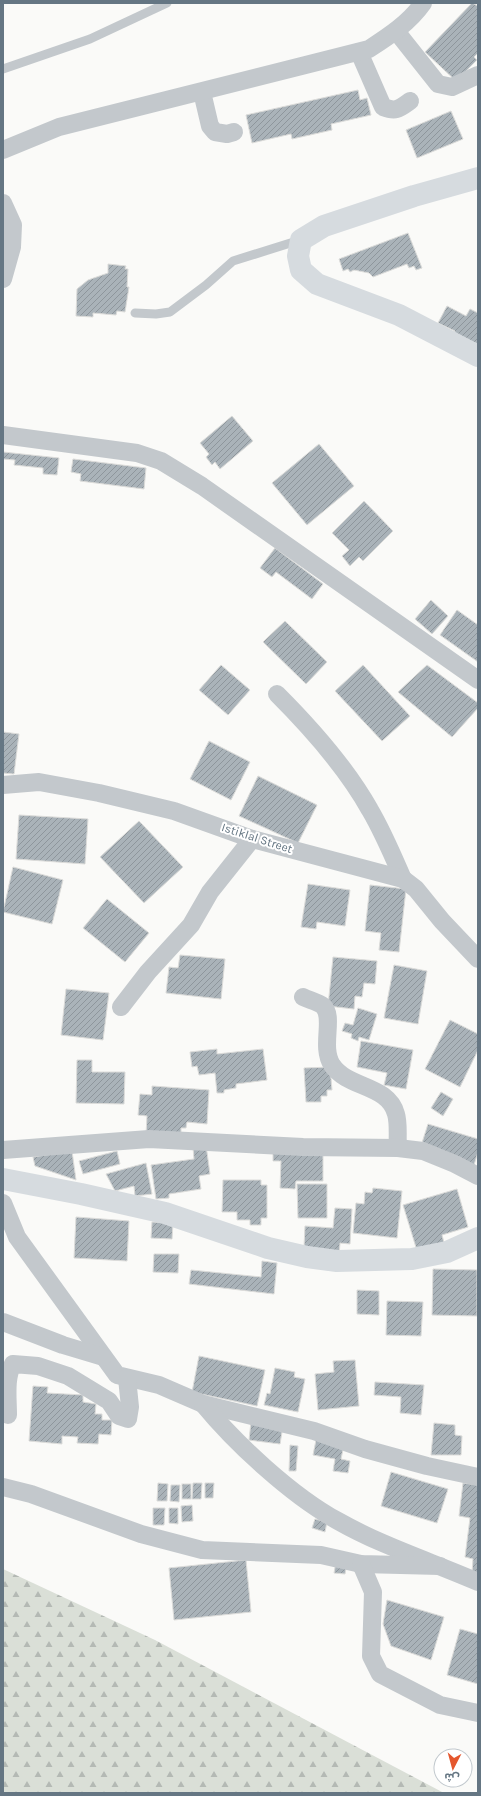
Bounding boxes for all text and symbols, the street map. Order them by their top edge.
street label: Istiklal Street [220,820,295,856]
north arrow [433,1748,473,1788]
text: ش [444,1770,460,1785]

